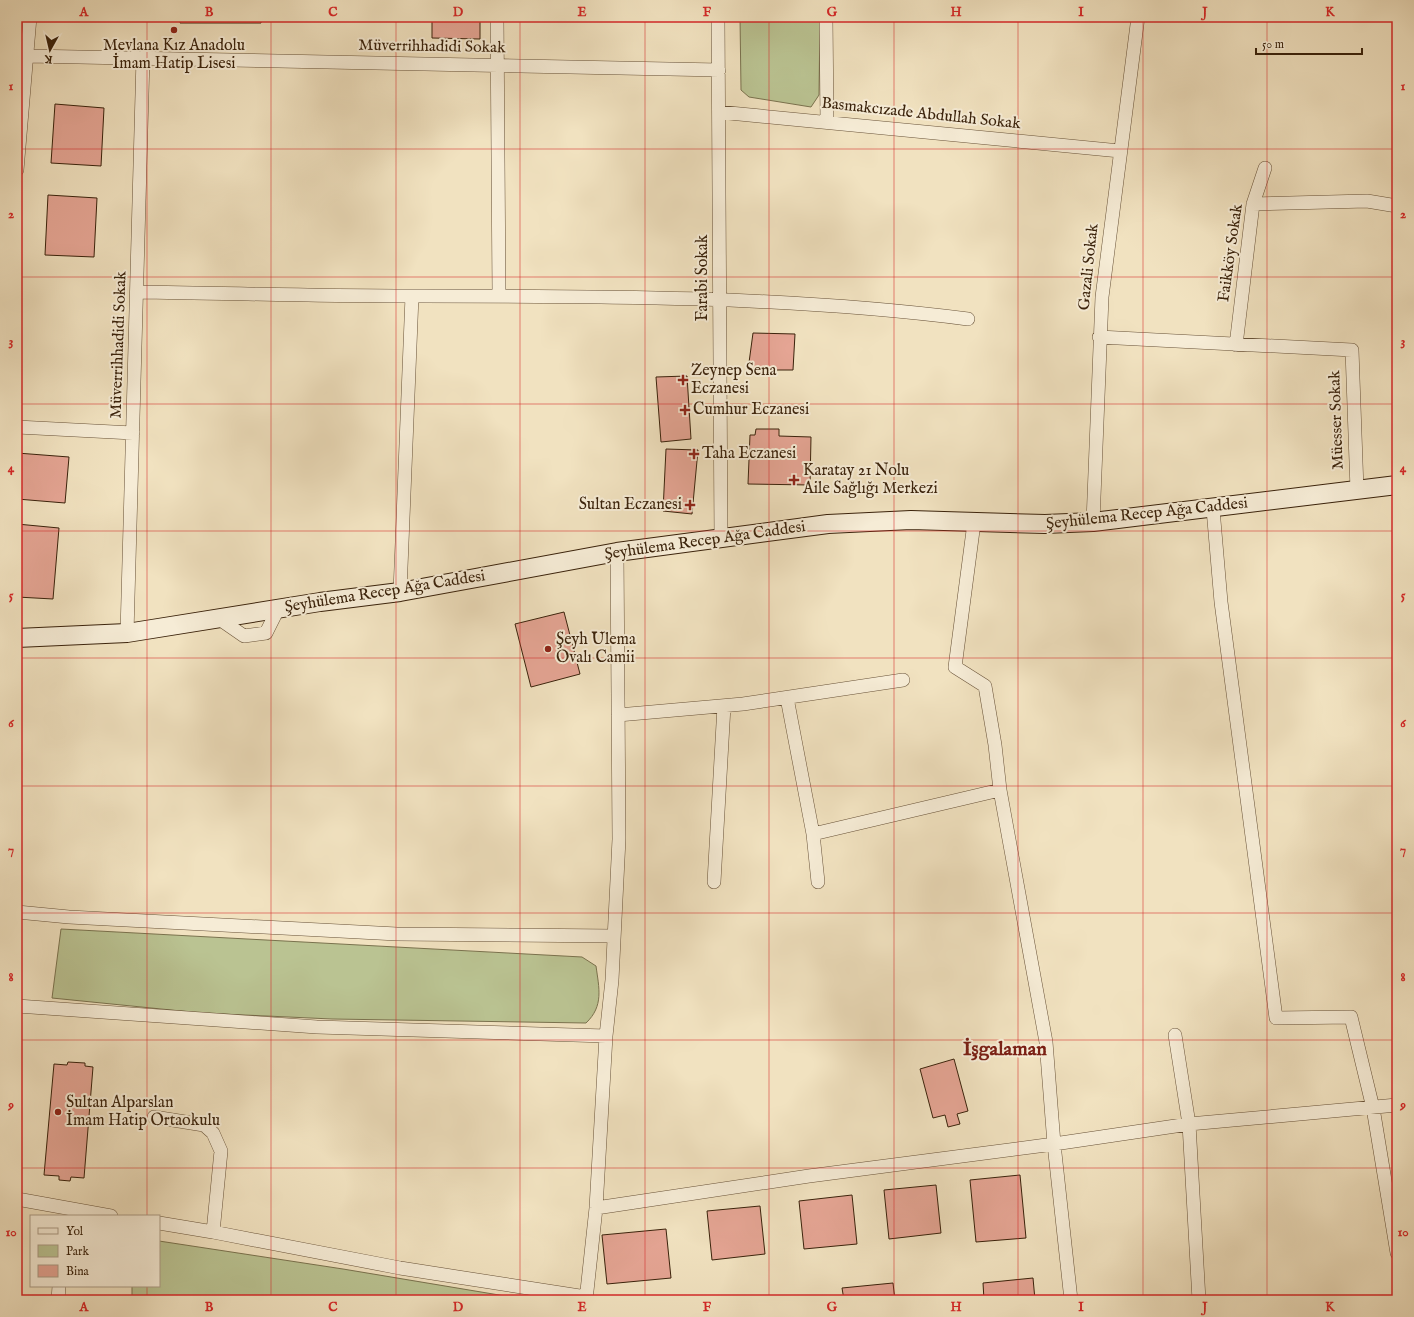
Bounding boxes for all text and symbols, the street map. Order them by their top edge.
text: A [79,4,90,21]
text: B [205,4,214,21]
text: C [328,4,338,21]
text: D [453,4,464,21]
text: E [577,4,587,21]
text: F [703,4,712,21]
text: G [827,4,838,21]
text: H [950,4,962,21]
text: I [1078,4,1084,21]
text: J [1200,4,1208,21]
text: K [1325,4,1335,21]
marker: Mevlana Kız Anadolu İmam Hatip Lisesi [169,25,179,35]
north arrow [30,30,70,70]
scale bar [1256,30,1362,56]
place label: Mevlana Kız Anadolu İmam Hatip Lisesi [103,36,245,74]
street label: Müverrihhadidi Sokak [358,36,506,58]
text: 50 m [1262,37,1284,52]
text: K [43,51,54,66]
text: 1 [9,78,14,95]
text: 1 [1401,78,1406,95]
street label: Basmakcızade Abdullah Sokak [820,94,1022,134]
street label: Faikköy Sokak [1214,202,1248,303]
text: 2 [8,206,14,223]
text: 2 [1400,206,1406,223]
street label: Gazali Sokak [1075,222,1104,311]
street label: Farabi Sokak [693,234,713,321]
street label: Müverrihhadidi Sokak [106,271,132,419]
text: 3 [9,333,14,350]
text: 3 [1401,333,1406,350]
place label: Zeynep Sena Eczanesi [691,361,777,399]
street label: Müesser Sokak [1325,370,1349,470]
marker: Zeynep Sena Eczanesi [678,375,688,385]
place label: Cumhur Eczanesi [693,400,809,420]
marker: Cumhur Eczanesi [680,405,690,415]
place label: Taha Eczanesi [702,444,796,464]
marker: Taha Eczanesi [689,449,699,459]
text: 4 [8,460,15,477]
text: 4 [1400,460,1407,477]
place label: Karatay 21 Nolu Aile Sağlığı Merkezi [802,461,938,499]
marker: Karatay 21 Nolu Aile Sağlığı Merkezi [788,474,800,486]
street label: Şeyhülema Recep Ağa Caddesi [1045,493,1249,535]
place label: Sultan Eczanesi [579,495,682,515]
marker: Sultan Eczanesi [685,500,695,510]
street label: Şeyhülema Recep Ağa Caddesi [603,517,807,565]
street label: Şeyhülema Recep Ağa Caddesi [283,566,487,618]
text: 5 [9,587,14,604]
text: 5 [1401,587,1406,604]
place label: Şeyh Ulema Ovalı Camii [556,630,636,668]
marker: Şeyh Ulema Ovalı Camii [543,644,553,654]
text: 6 [8,715,14,732]
text: 6 [1400,715,1406,732]
text: 7 [8,842,14,859]
text: 7 [1400,842,1406,859]
text: 8 [8,969,14,986]
text: 8 [1400,969,1406,986]
district label: İşgalaman [963,1037,1047,1062]
place label: Sultan Alparslan İmam Hatip Ortaokulu [66,1093,220,1131]
text: 9 [7,1097,14,1114]
text: 9 [1399,1097,1406,1114]
marker: Sultan Alparslan İmam Hatip Ortaokulu [53,1107,63,1117]
legend [30,1215,160,1287]
text: 10 [5,1224,17,1241]
text: Yol [66,1224,84,1239]
text: 10 [1397,1224,1409,1241]
text: Park [66,1244,89,1259]
text: Bina [66,1264,90,1279]
text: A [79,1299,90,1316]
text: B [205,1299,214,1316]
text: C [328,1299,338,1316]
text: D [453,1299,464,1316]
text: E [577,1299,587,1316]
text: F [703,1299,712,1316]
text: G [827,1299,838,1316]
text: H [950,1299,962,1316]
text: I [1078,1299,1084,1316]
text: J [1200,1299,1208,1316]
text: K [1325,1299,1335,1316]

